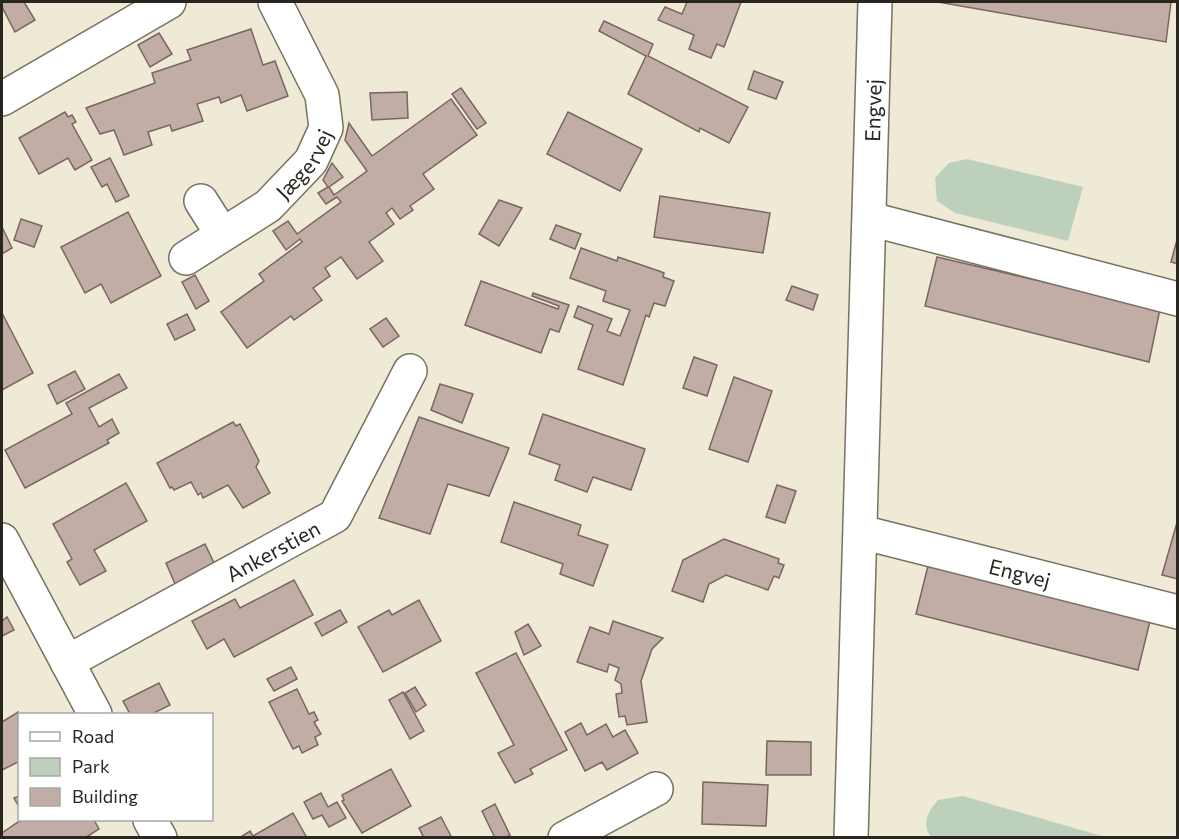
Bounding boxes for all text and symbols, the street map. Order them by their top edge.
street label: Engvej [858,79,885,142]
street label: Jægervej [270,125,336,203]
street label: Ankerstien [221,514,324,586]
street label: Engvej [987,552,1053,592]
legend [18,713,213,821]
text: Road [72,725,114,747]
text: Park [72,755,110,777]
text: Building [72,785,138,807]

